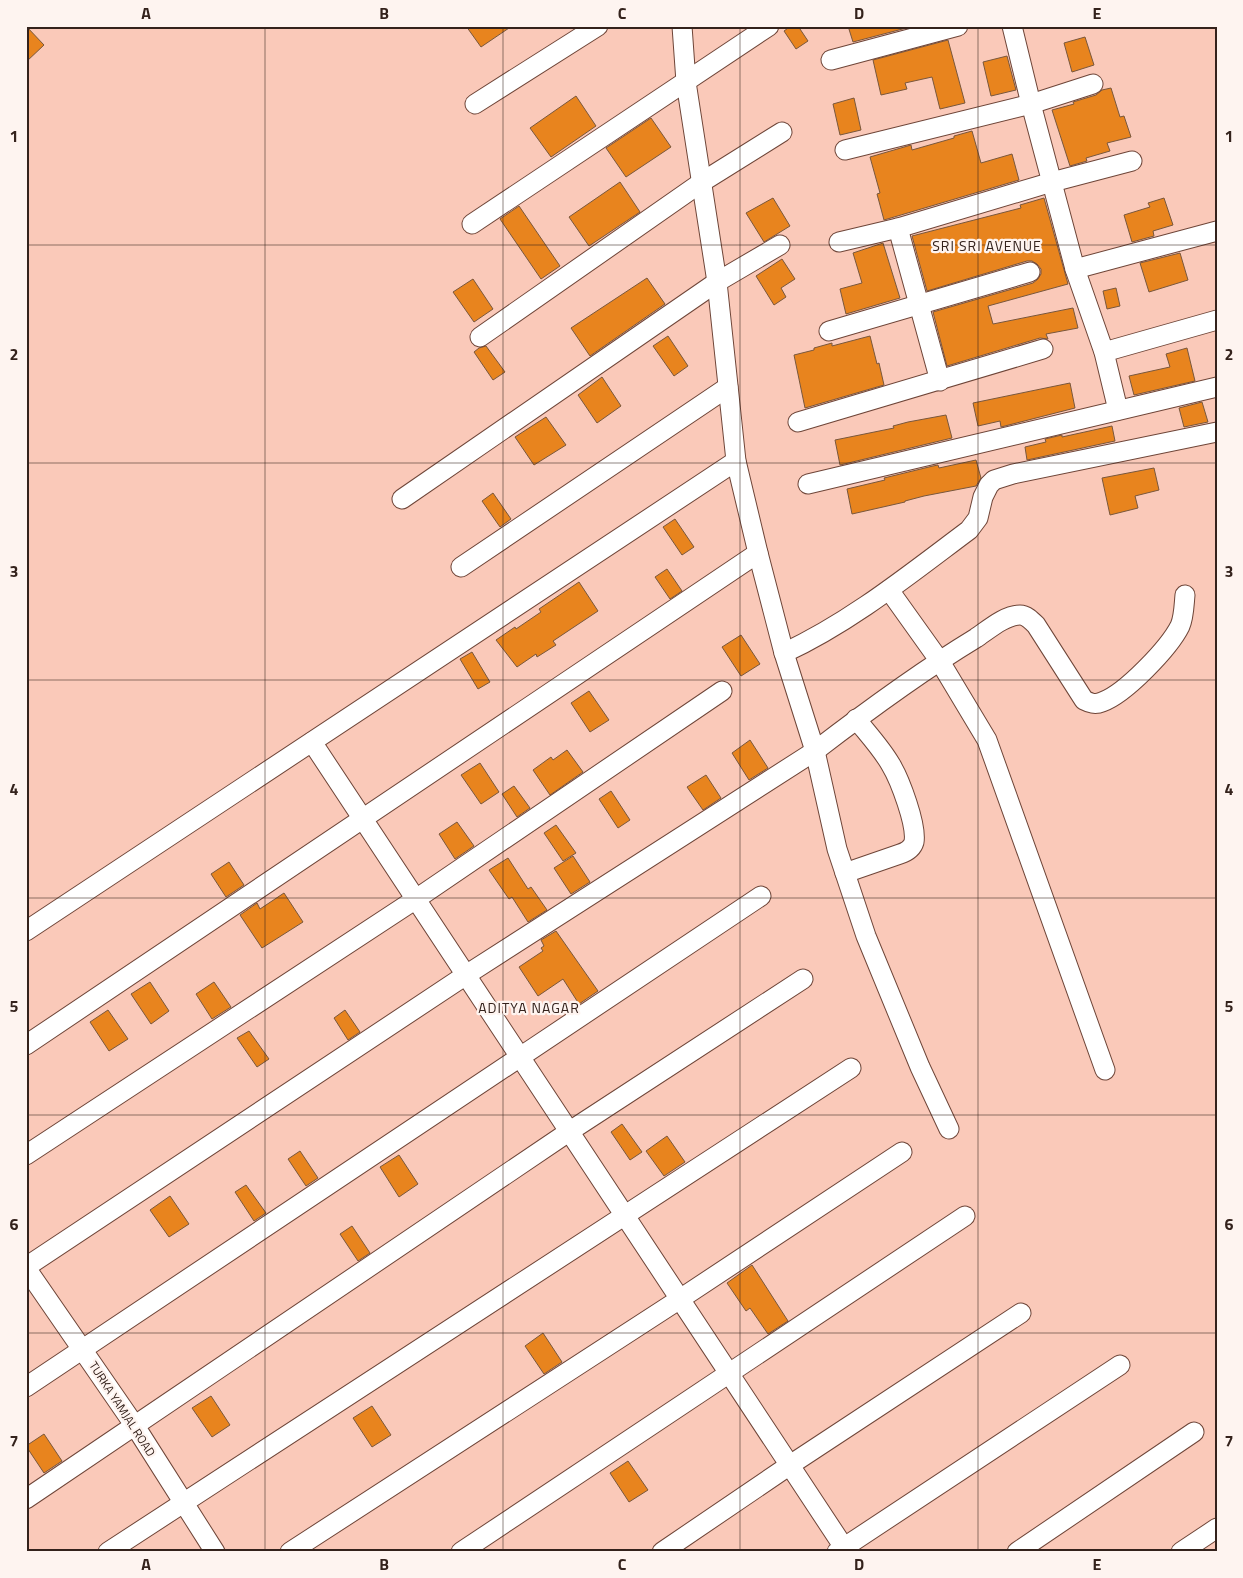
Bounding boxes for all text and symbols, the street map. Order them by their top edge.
text: A [141,1,151,25]
text: B [379,1,389,25]
text: C [618,1,627,25]
text: D [854,1,864,25]
text: E [1093,1,1102,25]
text: 1 [10,124,18,148]
text: 1 [1225,124,1233,148]
district label: SRI SRI AVENUE [932,235,1042,256]
text: 2 [10,342,18,366]
text: 2 [1225,342,1233,366]
text: 3 [10,559,18,583]
text: 3 [1225,559,1233,583]
text: 4 [10,777,19,801]
text: 4 [1225,777,1234,801]
text: 5 [10,994,19,1018]
text: 5 [1225,994,1234,1018]
district label: ADITYA NAGAR [478,997,580,1018]
text: 6 [10,1212,19,1236]
text: 6 [1225,1212,1234,1236]
street label: TURKA YAMJAL ROAD [84,1357,161,1460]
text: 7 [10,1429,18,1453]
text: 7 [1225,1429,1233,1453]
text: A [141,1552,151,1576]
text: B [379,1552,389,1576]
text: C [618,1552,627,1576]
text: D [854,1552,864,1576]
text: E [1093,1552,1102,1576]

